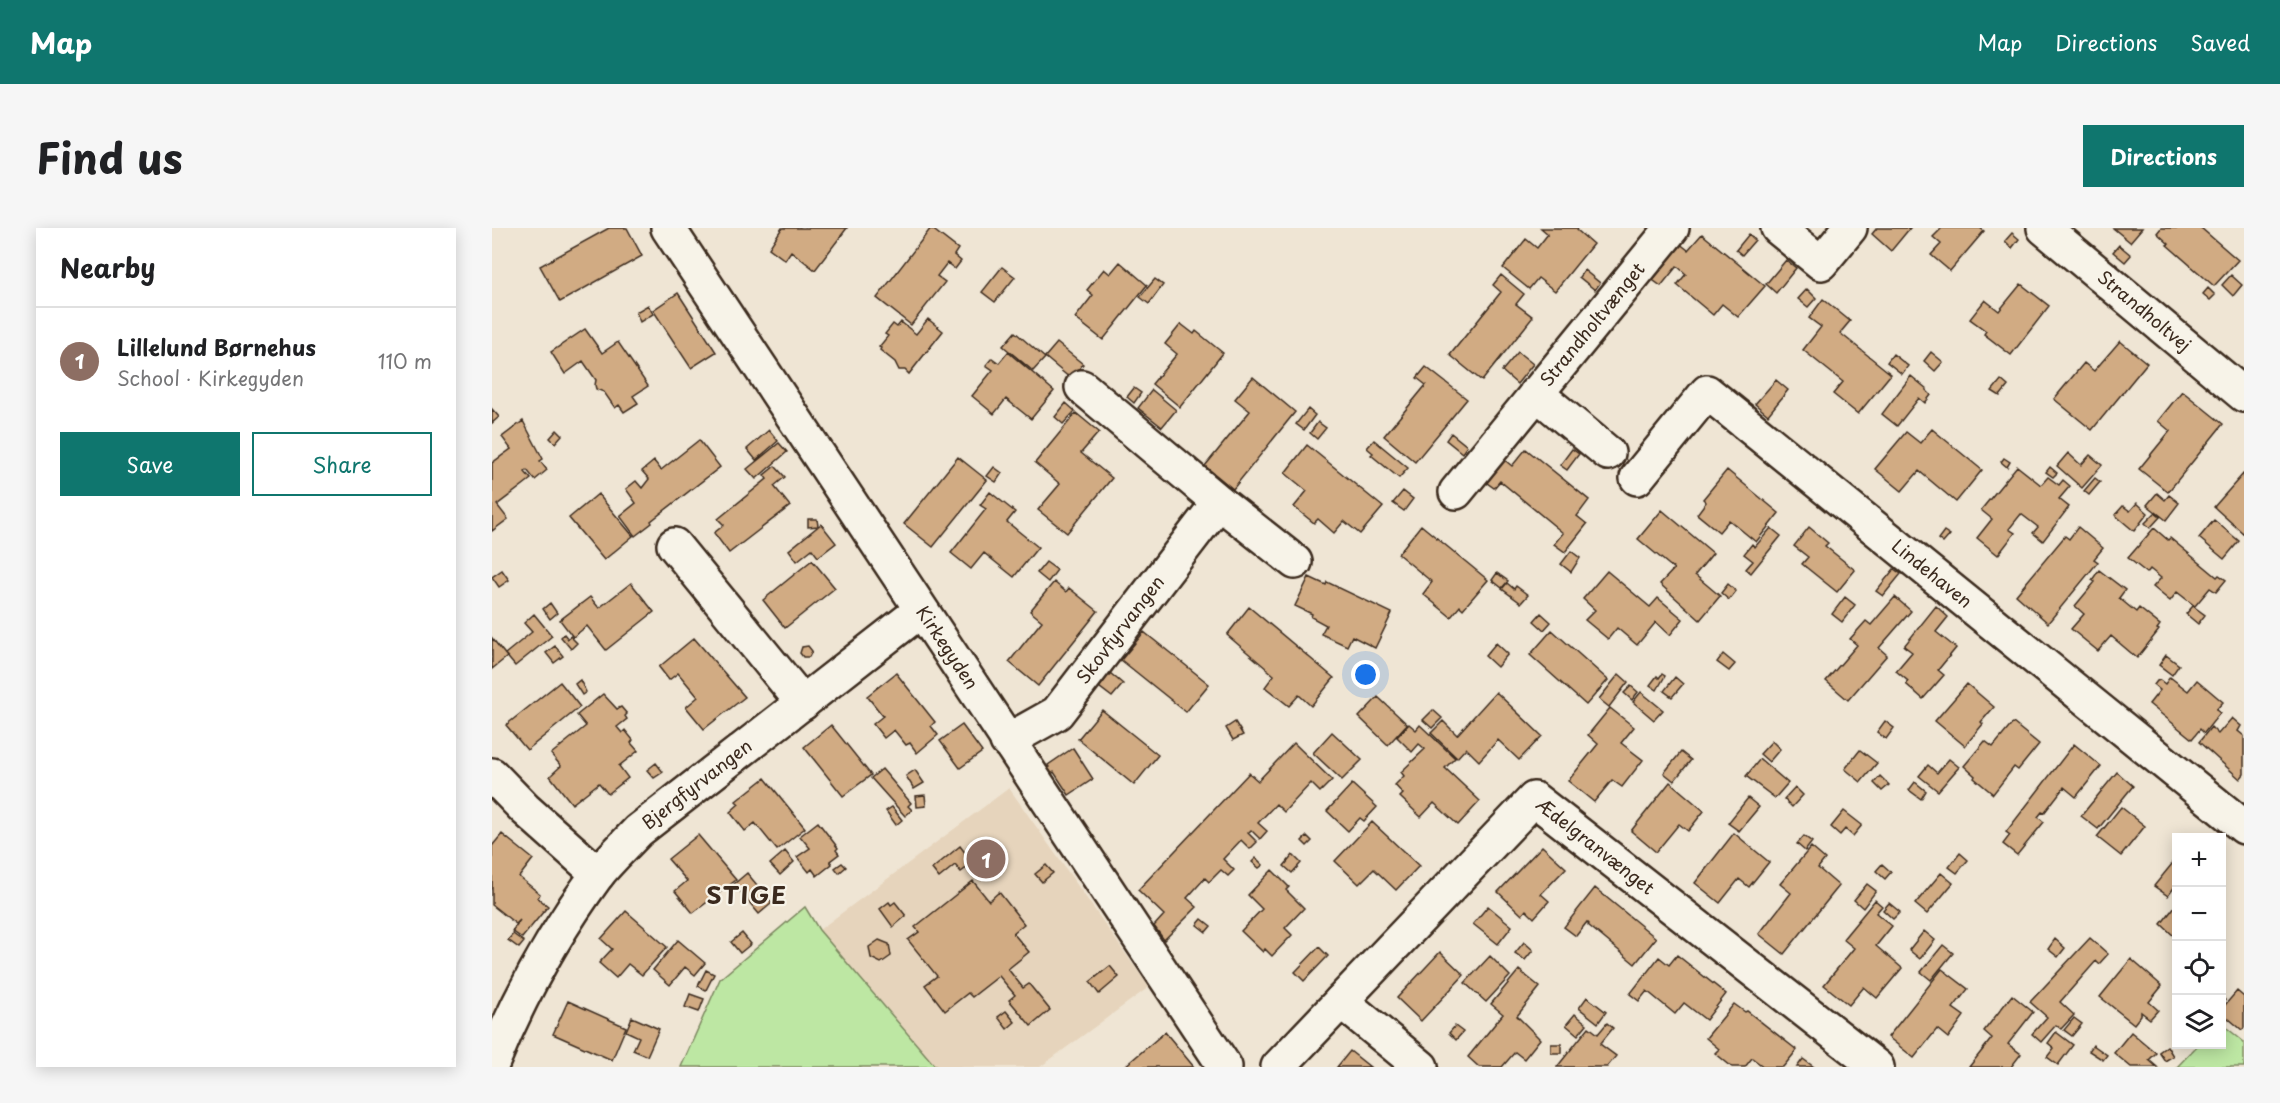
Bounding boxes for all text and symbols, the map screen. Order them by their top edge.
text: Map [30,21,92,64]
text: Map [1977,26,2022,58]
text: Directions [2055,26,2157,58]
text: Saved [2190,26,2250,58]
text: Find us [36,125,183,188]
button: Directions [2083,125,2244,187]
text: Nearby [60,248,155,287]
street label: Strandholtvænget [1533,256,1651,392]
street label: Strandholtvej [2092,263,2197,357]
text: Lillelund Børnehus [117,330,316,363]
text: 1 [75,346,84,376]
text: 110 m [378,346,432,376]
text: School · Kirkegyden [117,363,304,393]
button: Save [60,432,240,496]
button: Share [252,432,432,496]
street label: Lindehaven [1887,532,1979,614]
street label: Skovfyrvangen [1069,569,1170,689]
street label: Kirkegyden [910,600,986,694]
your location [1351,660,1380,689]
street label: Bjergfyrvangen [635,732,757,835]
street label: Ædelgranvænget [1531,790,1661,901]
map controls [2172,833,2226,1049]
button: + [2172,833,2226,887]
pin: 1 [966,836,1006,882]
district label: STIGE [707,876,787,912]
button: − [2172,887,2226,941]
button: locate [2172,941,2226,995]
button: layers [2172,995,2226,1049]

